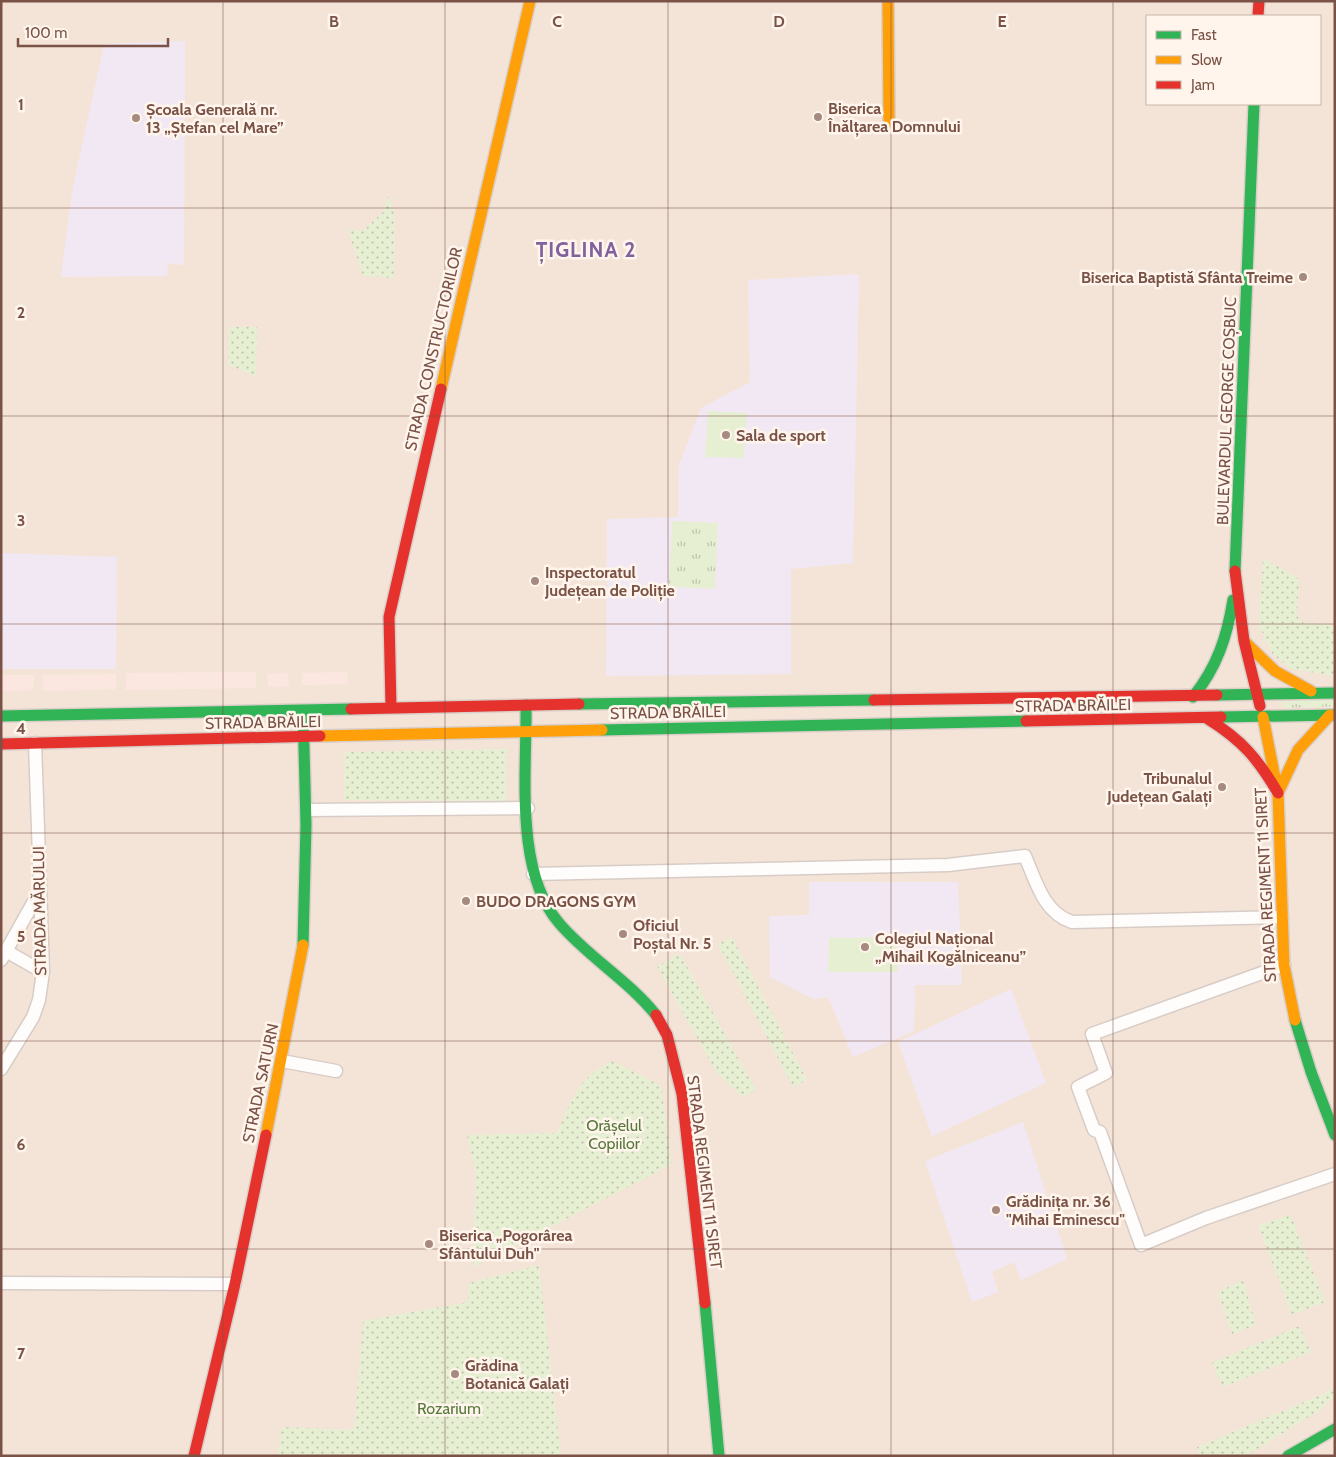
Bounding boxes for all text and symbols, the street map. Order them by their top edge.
text: B [329,12,339,31]
text: C [552,12,562,31]
text: D [773,12,785,31]
text: E [997,12,1007,31]
scale bar [18,15,168,47]
legend [1146,15,1321,105]
text: 100 m [25,24,67,42]
text: Fast [1191,26,1216,44]
text: Slow [1191,51,1222,69]
text: Jam [1190,76,1215,94]
text: 1 [18,95,24,114]
place label: Biserica Înălțarea Domnului [828,99,961,137]
place label: Școala Generală nr. 13 „Ștefan cel Mare” [146,100,284,138]
marker: Biserica Înălțarea Domnului [812,111,824,123]
marker: Școala Generală nr. 13 „Ștefan cel Mare” [130,112,142,124]
district label: ȚIGLINA 2 [536,237,636,264]
street label: STRADA CONSTRUCTORILOR [401,245,466,453]
place label: Biserica Baptistă Sfânta Treime [1081,268,1293,287]
marker: Biserica Baptistă Sfânta Treime [1297,271,1309,283]
street label: BULEVARDUL GEORGE COȘBUC [1213,296,1241,525]
text: 2 [17,303,25,322]
place label: Sala de sport [736,426,826,445]
marker: Sala de sport [720,429,732,441]
text: 3 [17,511,25,530]
place label: Inspectoratul Județean de Poliție [544,563,675,601]
marker: Inspectoratul Județean de Poliție [529,575,541,587]
street label: STRADA BRĂILEI [1015,695,1131,716]
street label: STRADA BRĂILEI [610,702,726,723]
street label: STRADA BRĂILEI [205,712,321,733]
text: 4 [16,719,26,738]
place label: Tribunalul Județean Galați [1106,769,1212,807]
marker: Tribunalul Județean Galați [1216,781,1228,793]
street label: STRADA REGIMENT 11 SIRET [1251,787,1280,983]
street label: STRADA MĂRULUI [29,846,50,976]
place label: BUDO DRAGONS GYM [476,892,636,911]
marker: BUDO DRAGONS GYM [460,895,472,907]
place label: Oficiul Poștal Nr. 5 [633,916,711,954]
text: 5 [17,927,25,946]
marker: Oficiul Poștal Nr. 5 [617,928,629,940]
place label: Colegiul Național „Mihail Kogălniceanu” [875,929,1026,966]
marker: Colegiul Național „Mihail Kogălniceanu” [859,941,871,953]
street label: STRADA SATURN [239,1022,282,1145]
street label: STRADA REGIMENT 11 SIRET [683,1074,726,1270]
park label: Orășelul Copiilor [586,1116,642,1153]
text: 6 [17,1135,26,1154]
place label: Grădinița nr. 36 "Mihai Eminescu" [1006,1192,1125,1229]
marker: Grădinița nr. 36 "Mihai Eminescu" [990,1204,1002,1216]
place label: Biserica „Pogorârea Sfântului Duh" [439,1226,572,1263]
marker: Biserica „Pogorârea Sfântului Duh" [423,1238,435,1250]
text: 7 [17,1344,26,1363]
place label: Grădina Botanică Galați [465,1356,569,1394]
marker: Grădina Botanică Galați [449,1368,461,1380]
park label: Rozarium [417,1399,481,1418]

